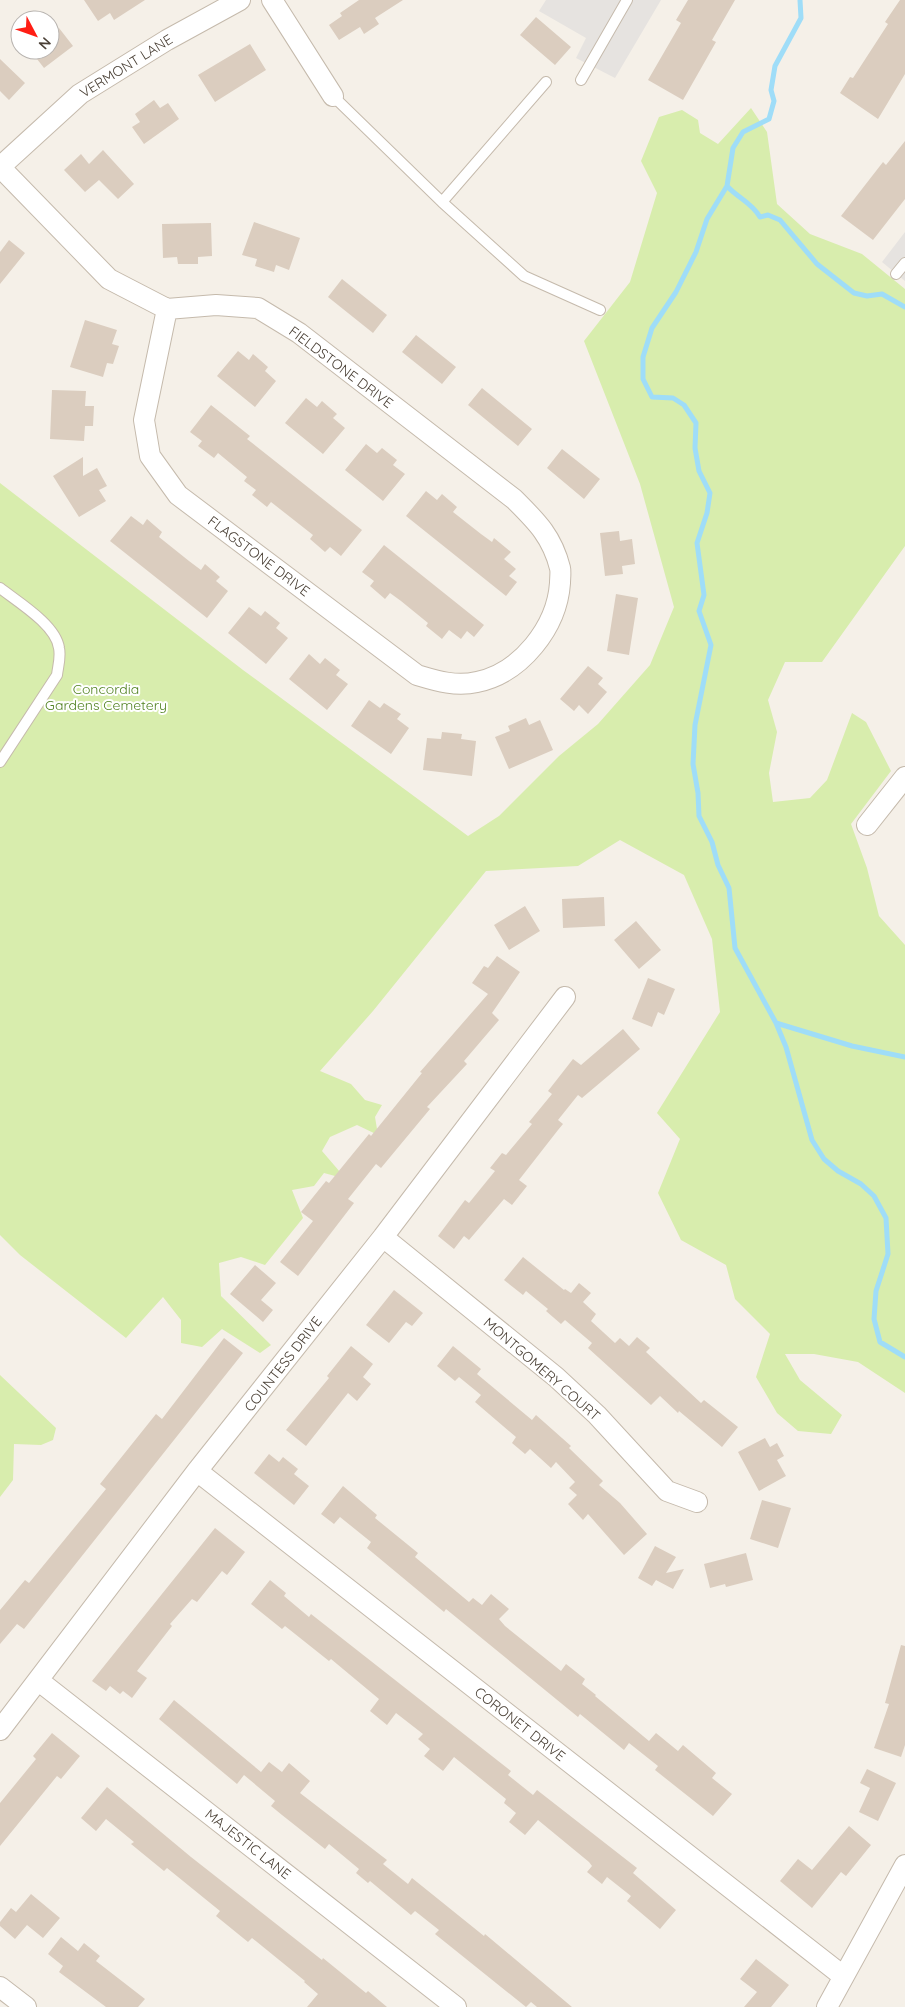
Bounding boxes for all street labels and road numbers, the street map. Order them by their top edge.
street label: VERMONT LANE [76,30,176,102]
street label: FIELDSTONE DRIVE [285,322,397,412]
street label: FLAGSTONE DRIVE [204,512,314,600]
street label: COUNTESS DRIVE [240,1313,326,1415]
street label: MONTGOMERY COURT [480,1313,604,1425]
street label: CORONET DRIVE [471,1683,569,1765]
street label: MAJESTIC LANE [201,1805,295,1883]

